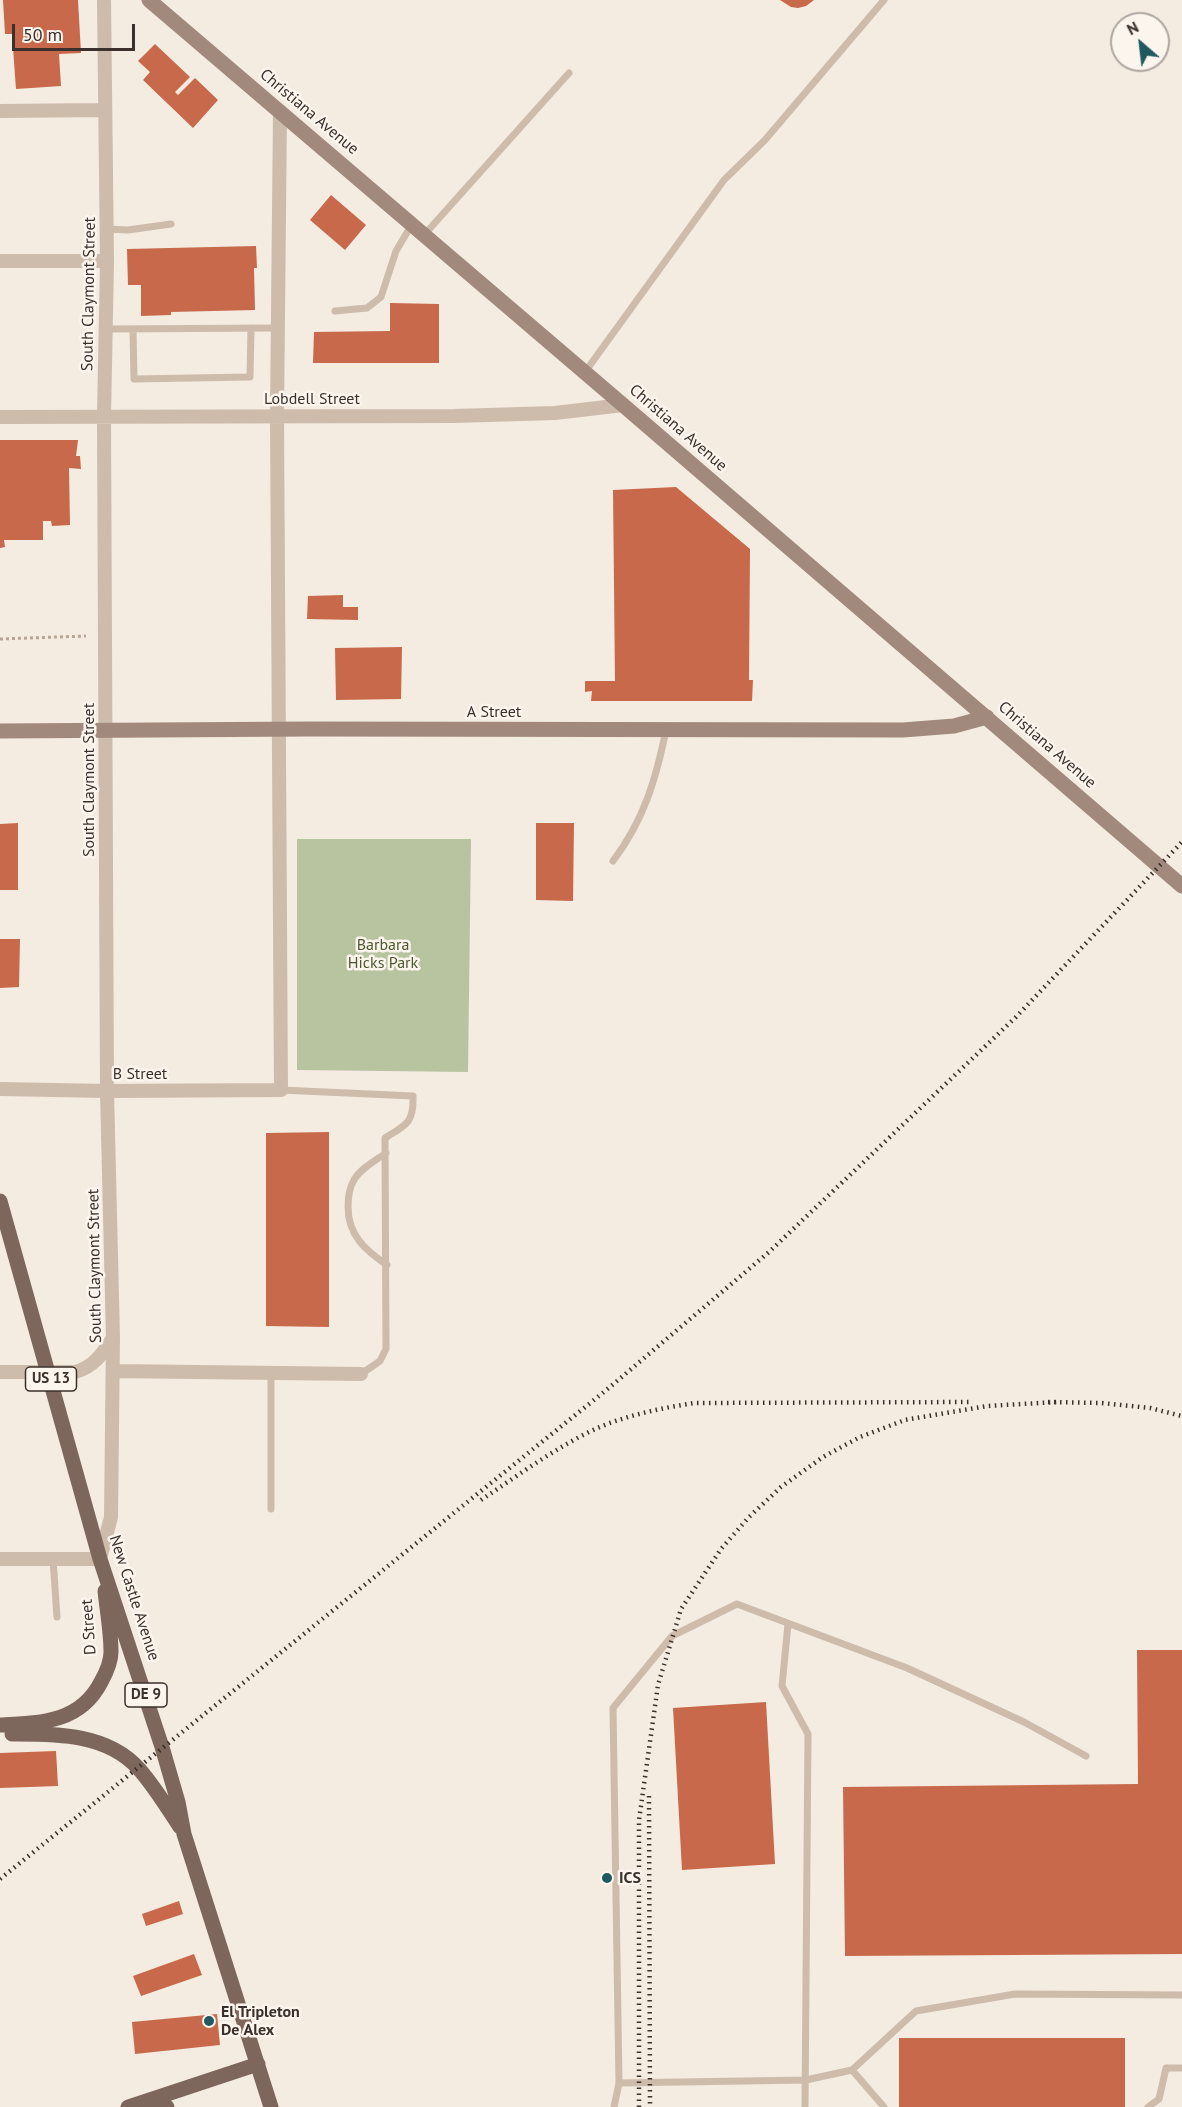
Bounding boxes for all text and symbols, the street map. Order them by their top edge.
scale bar [15,12,138,50]
north arrow [1110,12,1170,72]
text: N [1123,17,1142,39]
text: 50 m [23,23,62,46]
street label: Christiana Avenue [256,65,362,159]
street label: South Claymont Street [78,217,100,371]
street label: Christiana Avenue [625,380,731,476]
street label: Lobdell Street [264,389,360,409]
street label: Christiana Avenue [994,697,1100,793]
street label: A Street [467,702,521,722]
street label: South Claymont Street [79,703,99,857]
park label: Barbara Hicks Park [348,935,418,973]
street label: B Street [113,1064,167,1084]
street label: South Claymont Street [84,1189,106,1343]
road number: US 13 [26,1367,76,1391]
street label: New Castle Avenue [105,1533,163,1663]
street label: D Street [77,1599,101,1655]
road number: DE 9 [125,1683,167,1707]
place label: ICS [619,1868,641,1888]
marker: ICS [600,1871,614,1885]
place label: El Tripleton De Alex [221,2002,300,2040]
marker: El Tripleton De Alex [202,2014,216,2028]

